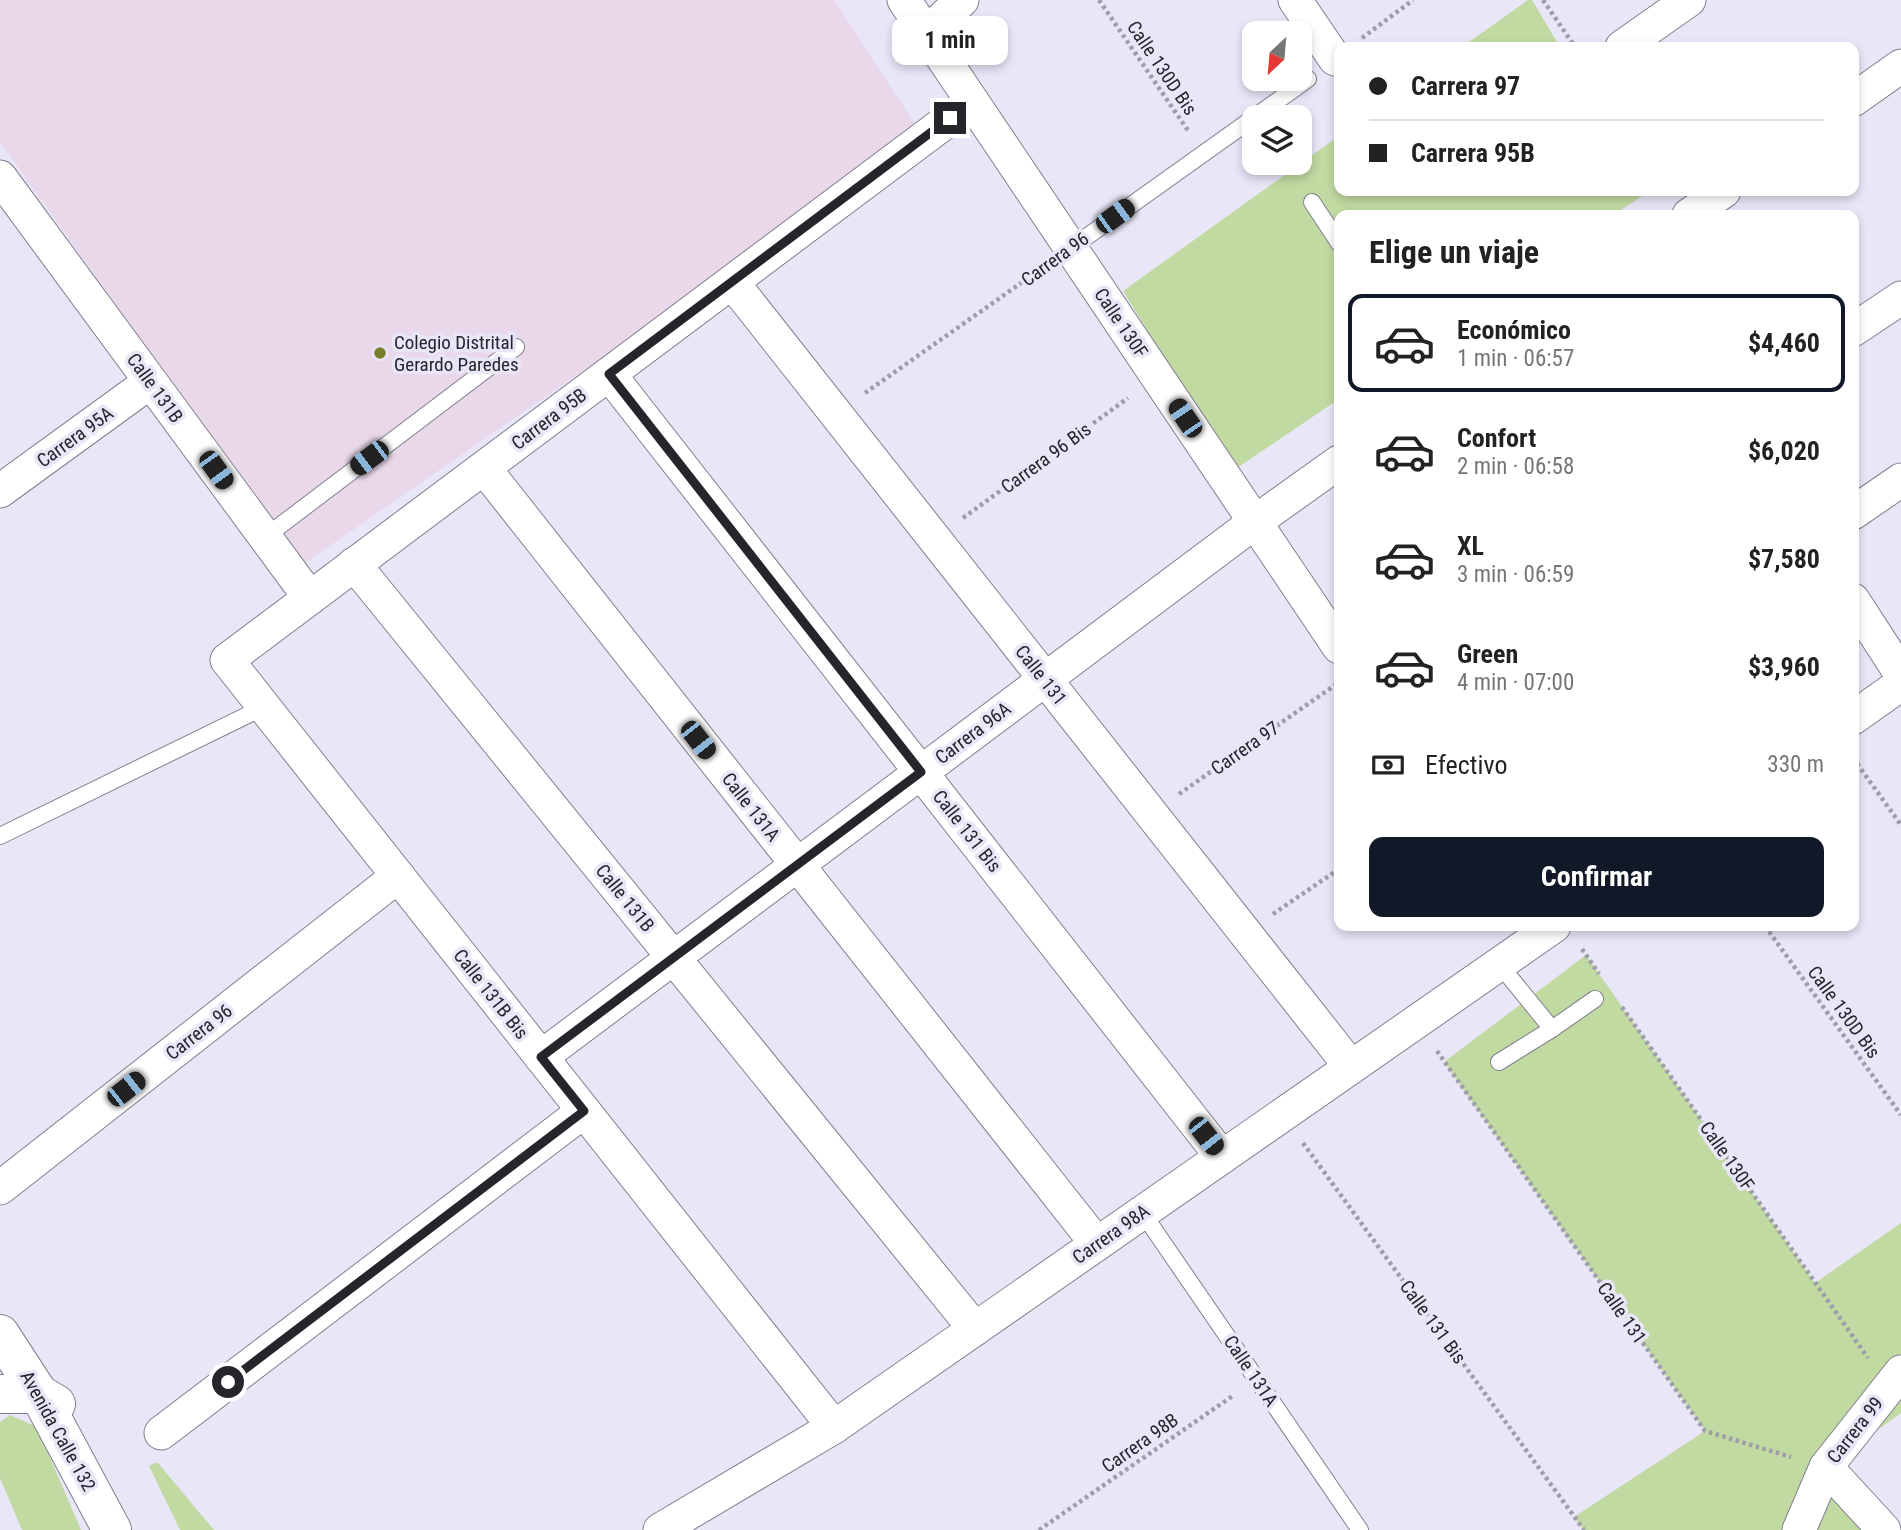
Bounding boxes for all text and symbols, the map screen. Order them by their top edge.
callout: 1 min [892,17,1008,66]
street label: Calle 130D Bis [1122,17,1202,119]
north arrow [1242,21,1312,91]
map controls [1242,21,1312,175]
text: 1 min [924,27,976,54]
text: Carrera 97 [1411,71,1520,101]
route end [934,102,966,134]
button: layers [1242,105,1312,175]
text: Carrera 95B [1411,138,1535,168]
car [1092,195,1139,237]
street label: Carrera 96 [1017,227,1093,291]
text: Elige un viaje [1369,233,1539,271]
street label: Calle 130F [1089,284,1153,362]
icon: car [1373,312,1436,375]
text: Económico [1457,315,1571,345]
text: $4,460 [1748,328,1820,358]
place label: Colegio Distrital Gerardo Paredes [394,331,519,376]
marker: Colegio Distrital Gerardo Paredes [372,345,388,361]
text: 1 min · 06:57 [1457,345,1574,372]
street label: Calle 131B [122,349,188,427]
street label: Carrera 95B [507,383,591,455]
car [1165,395,1206,441]
street label: Carrera 95A [32,402,118,472]
street label: Carrera 96 Bis [997,418,1095,498]
icon: car [1373,420,1436,483]
text: Confort [1457,423,1536,453]
text: $6,020 [1748,436,1820,466]
car [346,437,393,479]
car [196,447,237,493]
text: 2 min · 06:58 [1457,453,1574,480]
icon: car [1373,528,1436,591]
text: XL [1457,531,1484,561]
text: $7,580 [1748,544,1820,574]
text: 3 min · 06:59 [1457,561,1574,588]
icon: car [1373,636,1436,699]
text: Green [1457,639,1518,669]
street label: Calle 131 [1010,640,1072,710]
text: $3,960 [1748,652,1820,682]
text: 4 min · 07:00 [1457,669,1574,696]
street label: Carrera 96A [931,697,1015,769]
street label: Carrera 97 [1207,716,1283,780]
car [677,717,720,763]
icon: cash [1369,746,1407,784]
text: Efectivo [1425,750,1507,780]
text: 330 m [1767,751,1824,778]
street label: Calle 131A [717,768,785,846]
street label: Calle 131 Bis [928,785,1006,877]
button: Confirmar [1369,837,1824,917]
street label: Calle 131B [591,860,659,936]
street label: Calle 131B Bis [449,944,533,1044]
street label: Calle 130D Bis [1803,961,1885,1063]
street label: Carrera 96 [161,999,237,1065]
car [103,1068,150,1110]
car [1185,1113,1228,1159]
street label: Calle 130F [1695,1117,1759,1195]
street label: Carrera 98A [1068,1199,1154,1269]
street label: Calle 131 Bis [1395,1276,1471,1368]
street label: Calle 131 [1593,1278,1651,1348]
street label: Calle 131A [1219,1331,1283,1411]
route start [212,1366,244,1398]
street label: Avenida Calle 132 [15,1367,101,1495]
street label: Carrera 99 [1822,1392,1888,1468]
street label: Carrera 98B [1097,1408,1183,1478]

